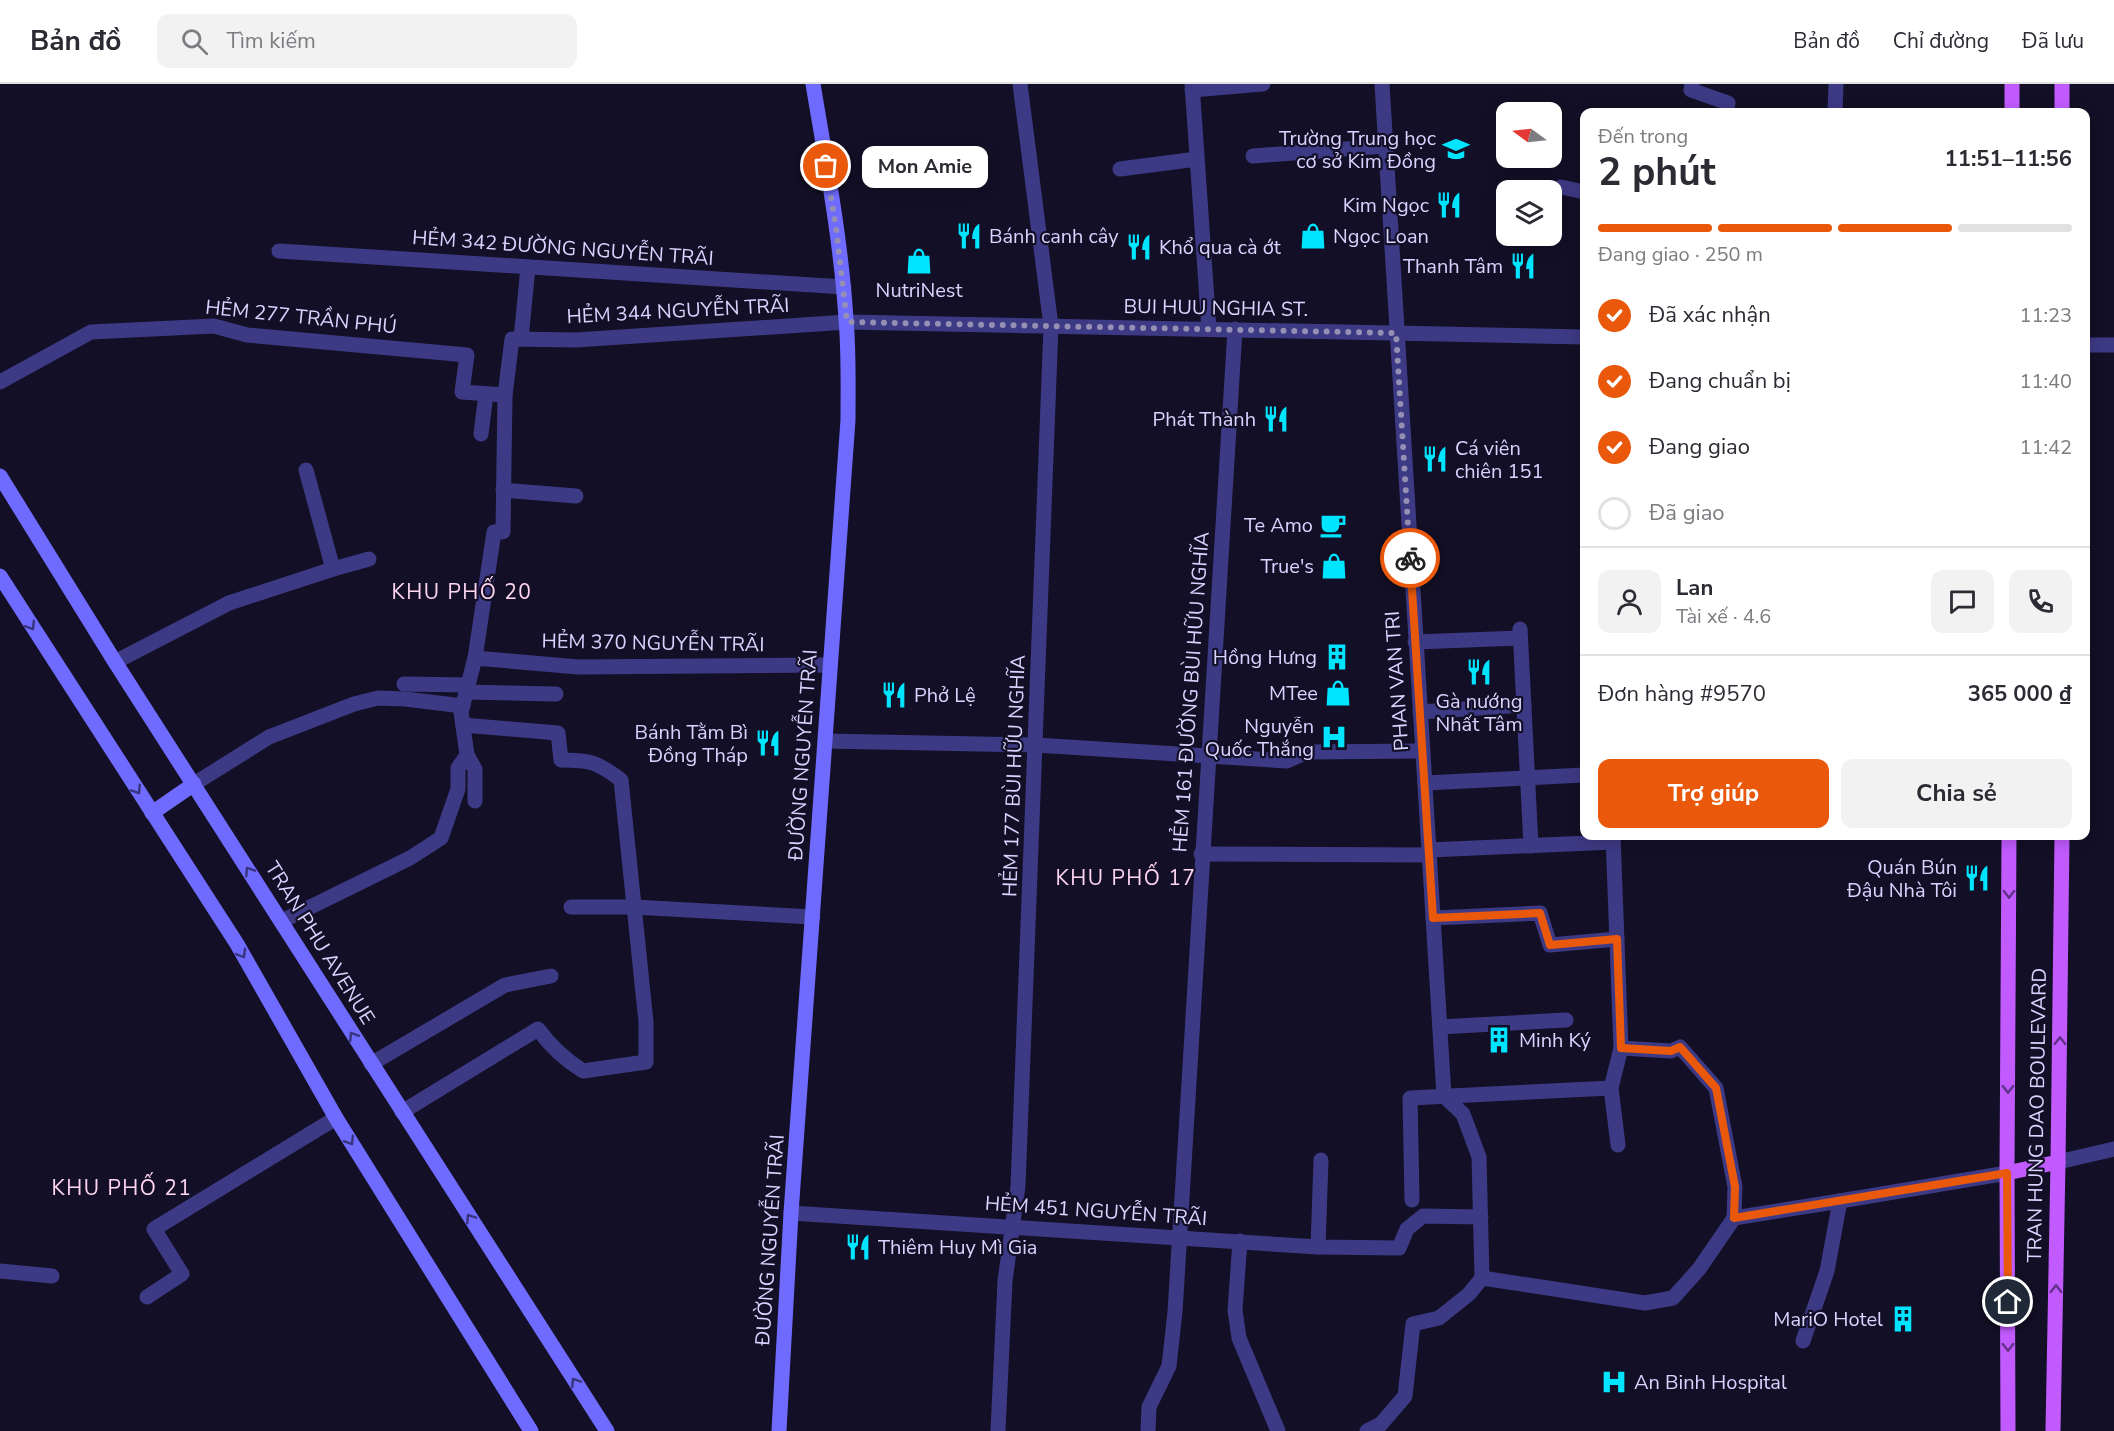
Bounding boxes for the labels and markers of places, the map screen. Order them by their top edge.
place label: Trường Trung học cơ sở Kim Đồng [1279,125,1436,175]
school or university icon: Trường Trung học cơ sở Kim Đồng [1441,134,1471,164]
pin [800,140,851,191]
callout: Mon Amie [862,145,988,187]
restaurant icon: Kim Ngọc [1434,190,1464,220]
place label: Kim Ngọc [1343,192,1429,219]
restaurant icon: Bánh canh cây [954,221,984,251]
shop icon: Ngọc Loan [1298,221,1328,251]
place label: Bánh canh cây [989,223,1119,250]
place label: Ngọc Loan [1333,223,1429,250]
restaurant icon: Khổ qua cà ớt [1124,232,1154,262]
place label: Khổ qua cà ớt [1159,234,1282,261]
shop icon: NutriNest [904,246,934,276]
restaurant icon: Thanh Tâm [1508,251,1538,281]
place label: Thanh Tâm [1403,253,1503,280]
place label: NutriNest [876,277,963,304]
restaurant icon: Phát Thành [1261,404,1291,434]
place label: Phát Thành [1153,406,1256,433]
place label: Cá viên chiên 151 [1455,435,1543,485]
restaurant icon: Cá viên chiên 151 [1420,444,1450,474]
cafe icon: Te Amo [1318,510,1348,540]
place label: Te Amo [1244,512,1313,539]
shop icon: True's [1319,551,1349,581]
place label: True's [1260,553,1314,580]
building icon: Hồng Hưng [1322,642,1352,672]
place label: Hồng Hưng [1213,644,1317,671]
restaurant icon: Gà nướng Nhất Tâm [1464,657,1494,687]
shop icon: MTee [1323,678,1353,708]
restaurant icon: Phở Lệ [879,680,909,710]
place label: MTee [1269,680,1318,707]
place label: Phở Lệ [914,682,976,709]
place label: Gà nướng Nhất Tâm [1435,688,1523,738]
place label: Nguyễn Quốc Thắng [1205,713,1314,763]
place label: Bánh Tằm Bì Đồng Tháp [634,719,748,769]
hospital icon: Nguyễn Quốc Thắng [1319,722,1349,752]
restaurant icon: Bánh Tằm Bì Đồng Tháp [753,728,783,758]
place label: Quán Bún Đậu Nhà Tôi [1846,854,1957,904]
restaurant icon: Quán Bún Đậu Nhà Tôi [1962,863,1992,893]
building icon: Minh Ký [1484,1025,1514,1055]
place label: Minh Ký [1519,1027,1592,1054]
restaurant icon: Thiêm Huy Mì Gia [843,1232,873,1262]
place label: Thiêm Huy Mì Gia [878,1234,1037,1261]
pin [1982,1276,2033,1327]
building icon: MariO Hotel [1888,1304,1918,1334]
place label: MariO Hotel [1773,1306,1883,1333]
hospital icon: An Binh Hospital [1599,1367,1629,1397]
place label: An Binh Hospital [1634,1369,1787,1396]

